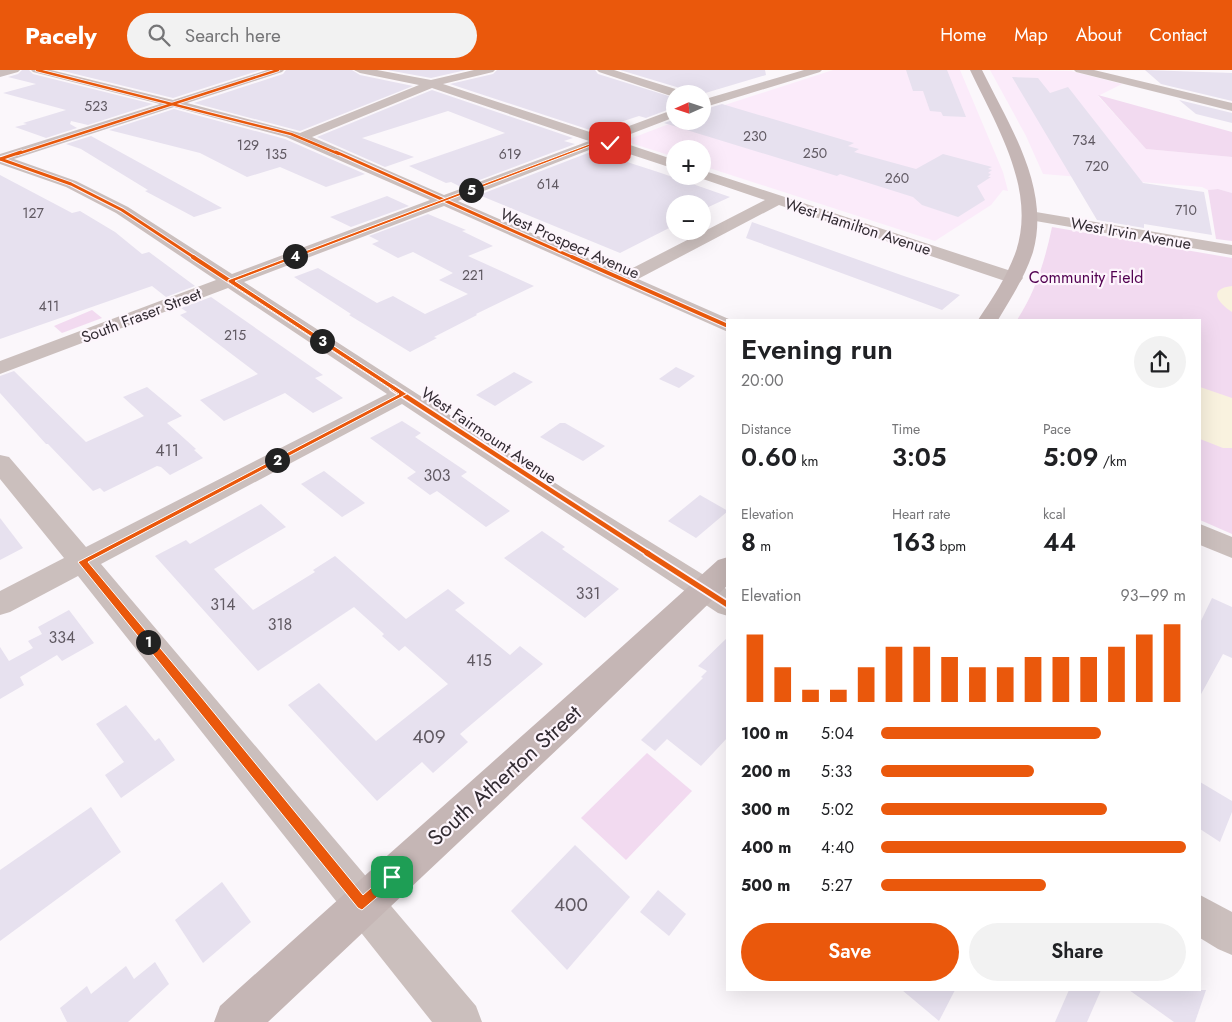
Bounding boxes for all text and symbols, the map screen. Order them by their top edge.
search box [127,13,477,58]
text: Pacely [25,18,97,53]
icon: search [145,21,173,49]
text: Search here [185,22,281,49]
text: Home [940,22,986,48]
text: Map [1014,22,1048,48]
text: About [1076,22,1121,48]
text: Contact [1149,22,1207,48]
north arrow [666,85,711,130]
map controls [666,85,711,240]
house number: 523 [84,96,108,116]
pin [589,122,631,164]
house number: 230 [743,126,767,146]
icon: check [596,129,624,157]
house number: 734 [1072,130,1096,150]
house number: 129 [237,135,259,155]
button: + [666,140,711,185]
house number: 250 [803,143,827,163]
house number: 135 [265,144,287,164]
house number: 619 [499,144,521,164]
house number: 720 [1085,156,1109,176]
house number: 260 [885,168,909,188]
house number: 614 [537,174,559,194]
pin: 5 [458,178,484,202]
text: 5 [467,180,476,200]
street label: West Hamilton Avenue [782,192,934,261]
button: − [666,195,711,240]
house number: 710 [1175,200,1197,220]
street label: West Prospect Avenue [496,202,643,285]
house number: 127 [22,203,44,223]
street label: West Irvin Avenue [1069,212,1193,255]
pin: 4 [282,244,308,268]
text: 4 [291,246,300,266]
house number: 221 [462,265,484,285]
park label: Community Field [1029,266,1143,289]
street label: South Fraser Street [78,282,205,349]
house number: 411 [39,296,59,316]
house number: 215 [224,325,246,345]
pin: 3 [310,328,334,354]
text: Evening run [741,329,893,370]
text: 3 [318,331,327,351]
button: share [1134,336,1186,388]
text: 20:00 [741,369,784,392]
street label: West Fairmount Avenue [416,381,561,489]
text: Distance [741,419,791,439]
text: Time [892,419,920,439]
text: Pace [1043,419,1071,439]
house number: 411 [155,439,179,462]
text: 0.60 [741,439,797,475]
text: 3:05 [892,439,946,475]
text: 5:09 [1043,439,1098,475]
pin: 2 [264,448,290,472]
text: 2 [273,450,282,470]
text: km [797,451,818,471]
text: /km [1098,451,1127,471]
house number: 303 [423,464,451,487]
text: Elevation [741,504,794,524]
text: Heart rate [892,504,950,524]
text: kcal [1043,504,1066,524]
text: 8 [741,524,756,560]
text: 163 [892,524,935,560]
text: 44 [1043,524,1076,560]
text: m [756,536,771,556]
text: bpm [935,536,966,556]
house number: 331 [576,582,600,605]
text: Elevation [741,584,801,607]
text: 93–99 m [1120,584,1186,607]
house number: 314 [210,593,236,616]
house number: 318 [268,613,292,636]
house number: 334 [49,626,75,649]
pin: 1 [136,630,160,654]
text: 1 [145,632,152,652]
house number: 415 [466,649,492,672]
street label: South Atherton Street [420,697,589,853]
text: 100 m [741,722,788,745]
text: 5:04 [821,722,854,745]
house number: 409 [412,723,446,750]
text: 200 m [741,760,791,783]
text: 5:33 [821,760,852,783]
text: 300 m [741,798,790,821]
text: 5:02 [821,798,854,821]
text: 400 m [741,836,791,859]
text: 4:40 [821,836,854,859]
pin [371,856,413,898]
icon: arrive [378,863,406,891]
text: 500 m [741,874,790,897]
text: 5:27 [821,874,852,897]
house number: 400 [554,891,588,918]
button: Save [741,923,959,981]
button: Share [969,923,1186,981]

